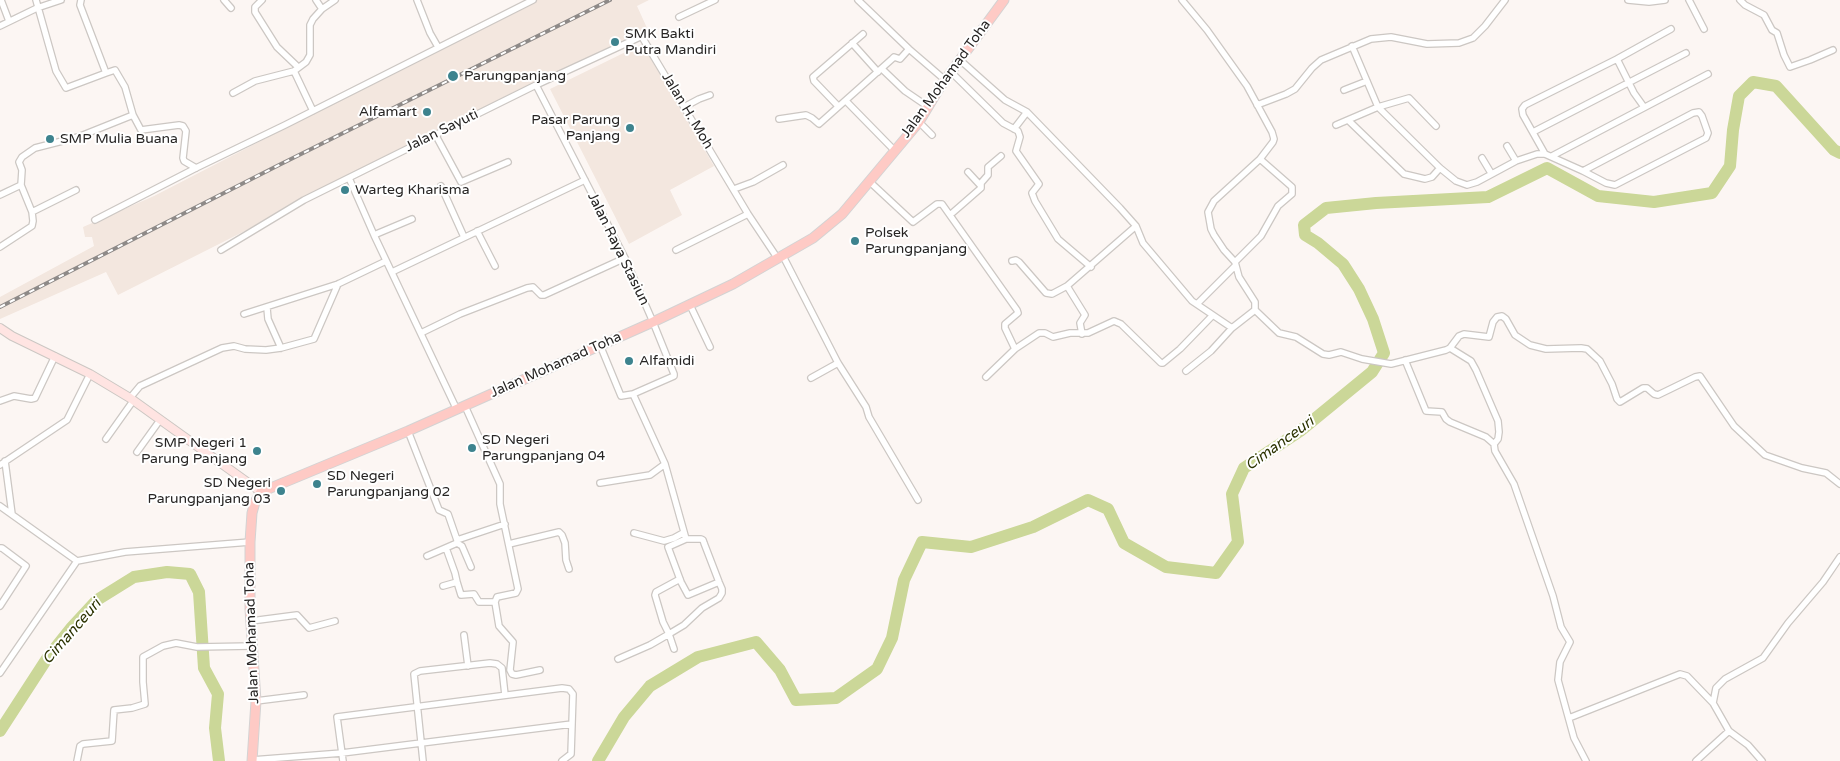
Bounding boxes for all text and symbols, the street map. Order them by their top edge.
street label: Jalan Mohamad Toha [898,17,994,141]
place label: SMK Bakti Putra Mandiri [625,26,716,58]
marker: SMK Bakti Putra Mandiri [609,36,621,48]
place label: Parungpanjang [464,68,566,84]
marker: Parungpanjang [446,69,460,83]
street label: Jalan H. Moh [658,70,716,152]
place label: Alfamart [359,104,417,120]
street label: Jalan Sayuti [403,106,481,156]
marker: Alfamart [421,106,433,118]
place label: Pasar Parung Panjang [531,112,620,144]
marker: Pasar Parung Panjang [624,122,636,134]
place label: SMP Mulia Buana [60,131,178,147]
marker: SMP Mulia Buana [44,133,56,145]
place label: Warteg Kharisma [355,182,470,198]
marker: Warteg Kharisma [339,184,351,196]
street label: Jalan Raya Stasiun [583,190,653,308]
place label: Polsek Parungpanjang [865,225,967,258]
marker: Polsek Parungpanjang [849,235,861,247]
street label: Jalan Mohamad Toha [488,328,624,402]
place label: Alfamidi [639,353,694,369]
marker: Alfamidi [623,355,635,367]
water label: Cimanceuri [1242,413,1318,475]
place label: SD Negeri Parungpanjang 04 [482,432,605,464]
place label: SMP Negeri 1 Parung Panjang [141,435,247,468]
marker: SD Negeri Parungpanjang 04 [466,442,478,454]
marker: SMP Negeri 1 Parung Panjang [251,445,263,457]
place label: SD Negeri Parungpanjang 02 [327,468,450,501]
place label: SD Negeri Parungpanjang 03 [148,475,271,508]
marker: SD Negeri Parungpanjang 02 [311,478,323,490]
marker: SD Negeri Parungpanjang 03 [275,485,287,497]
street label: Jalan Mohamad Toha [241,562,263,704]
water label: Cimanceuri [39,596,105,668]

